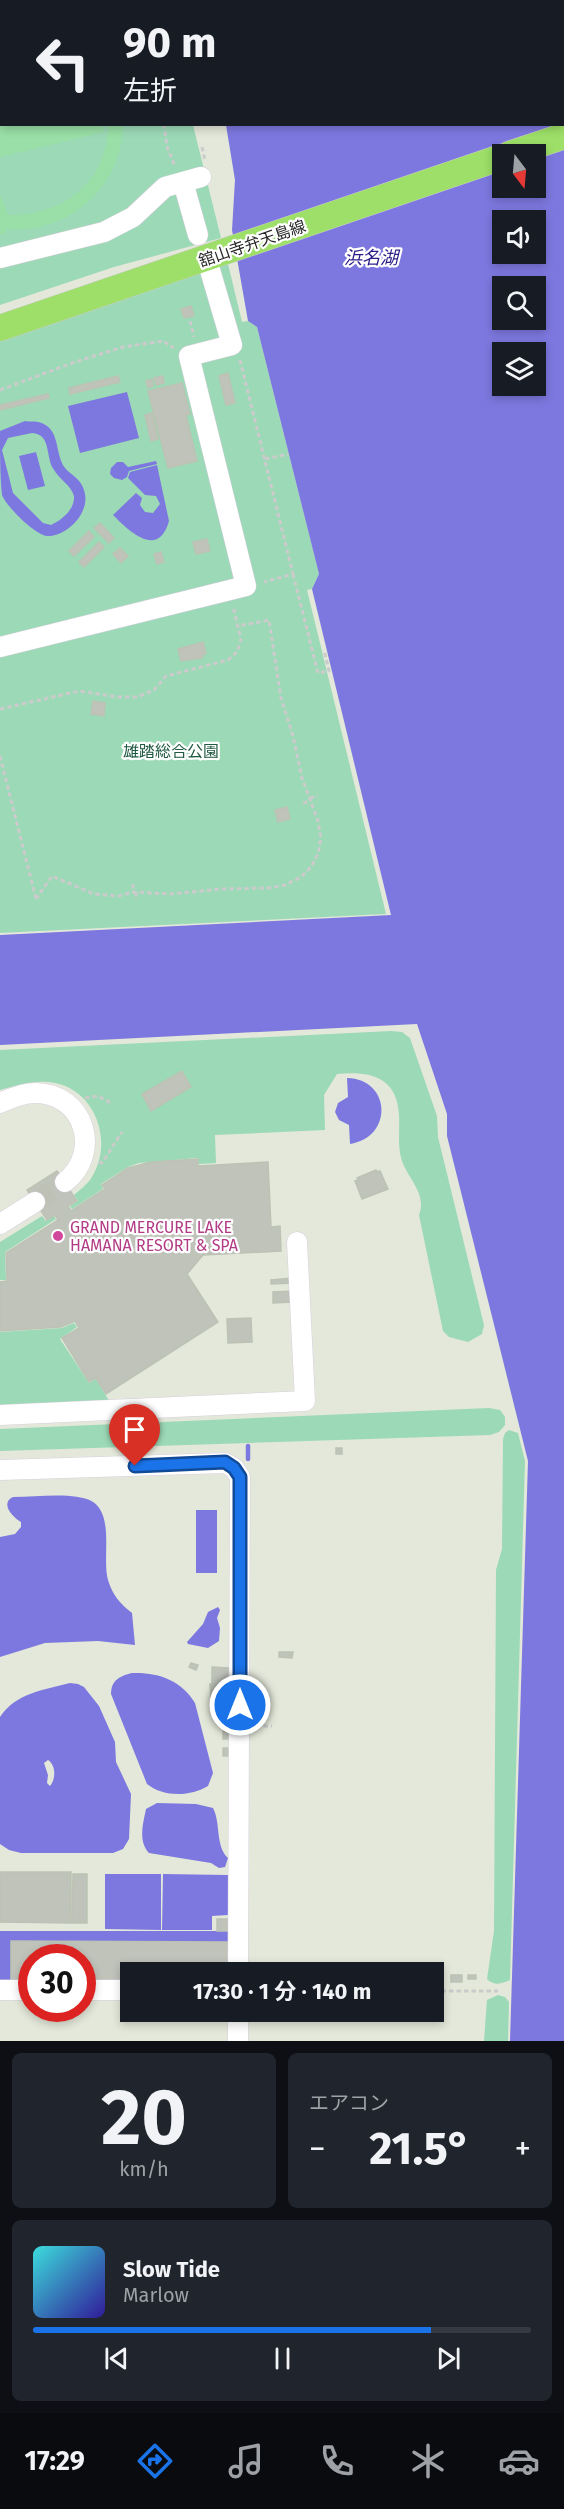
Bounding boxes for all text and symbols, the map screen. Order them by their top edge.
text: 90 m [123,18,217,68]
icon: left [24,24,102,102]
text: 左折 [123,75,177,107]
north arrow [492,144,546,198]
map controls [492,144,546,396]
button: sound [492,210,546,264]
street label: 舘山寺弁天島線 [196,216,308,271]
water label: 浜名湖 [344,247,401,269]
button: search [492,276,546,330]
button: layers [492,342,546,396]
park label: 雄踏総合公園 [123,742,219,761]
place label: GRAND MERCURE LAKE HAMANA RESORT & SPA [70,1218,239,1255]
marker: GRAND MERCURE LAKE HAMANA RESORT & SPA [51,1229,65,1243]
pin [109,1404,160,1466]
icon: arrive [118,1413,151,1446]
position arrow [208,1673,272,1737]
speed limit sign: 30 [18,1944,96,2022]
text: 17:30 · 1 分 · 140 m [193,1978,371,2005]
text: 20 [101,2071,187,2165]
text: エアコン [309,2091,389,2115]
text: 21.5° [369,2122,471,2176]
text: − [309,2129,326,2169]
text: + [515,2129,531,2169]
text: km/h [119,2157,169,2181]
text: Slow Tide [123,2256,220,2283]
text: Marlow [123,2283,189,2307]
icon: previous [100,2342,133,2375]
icon: pause [266,2342,299,2375]
icon: next [432,2342,465,2375]
icon: directions [134,2440,176,2482]
icon: music [225,2440,267,2482]
icon: phone [316,2440,358,2482]
icon: climate [407,2440,449,2482]
icon: car [498,2440,540,2482]
text: 17:29 [24,2445,85,2477]

